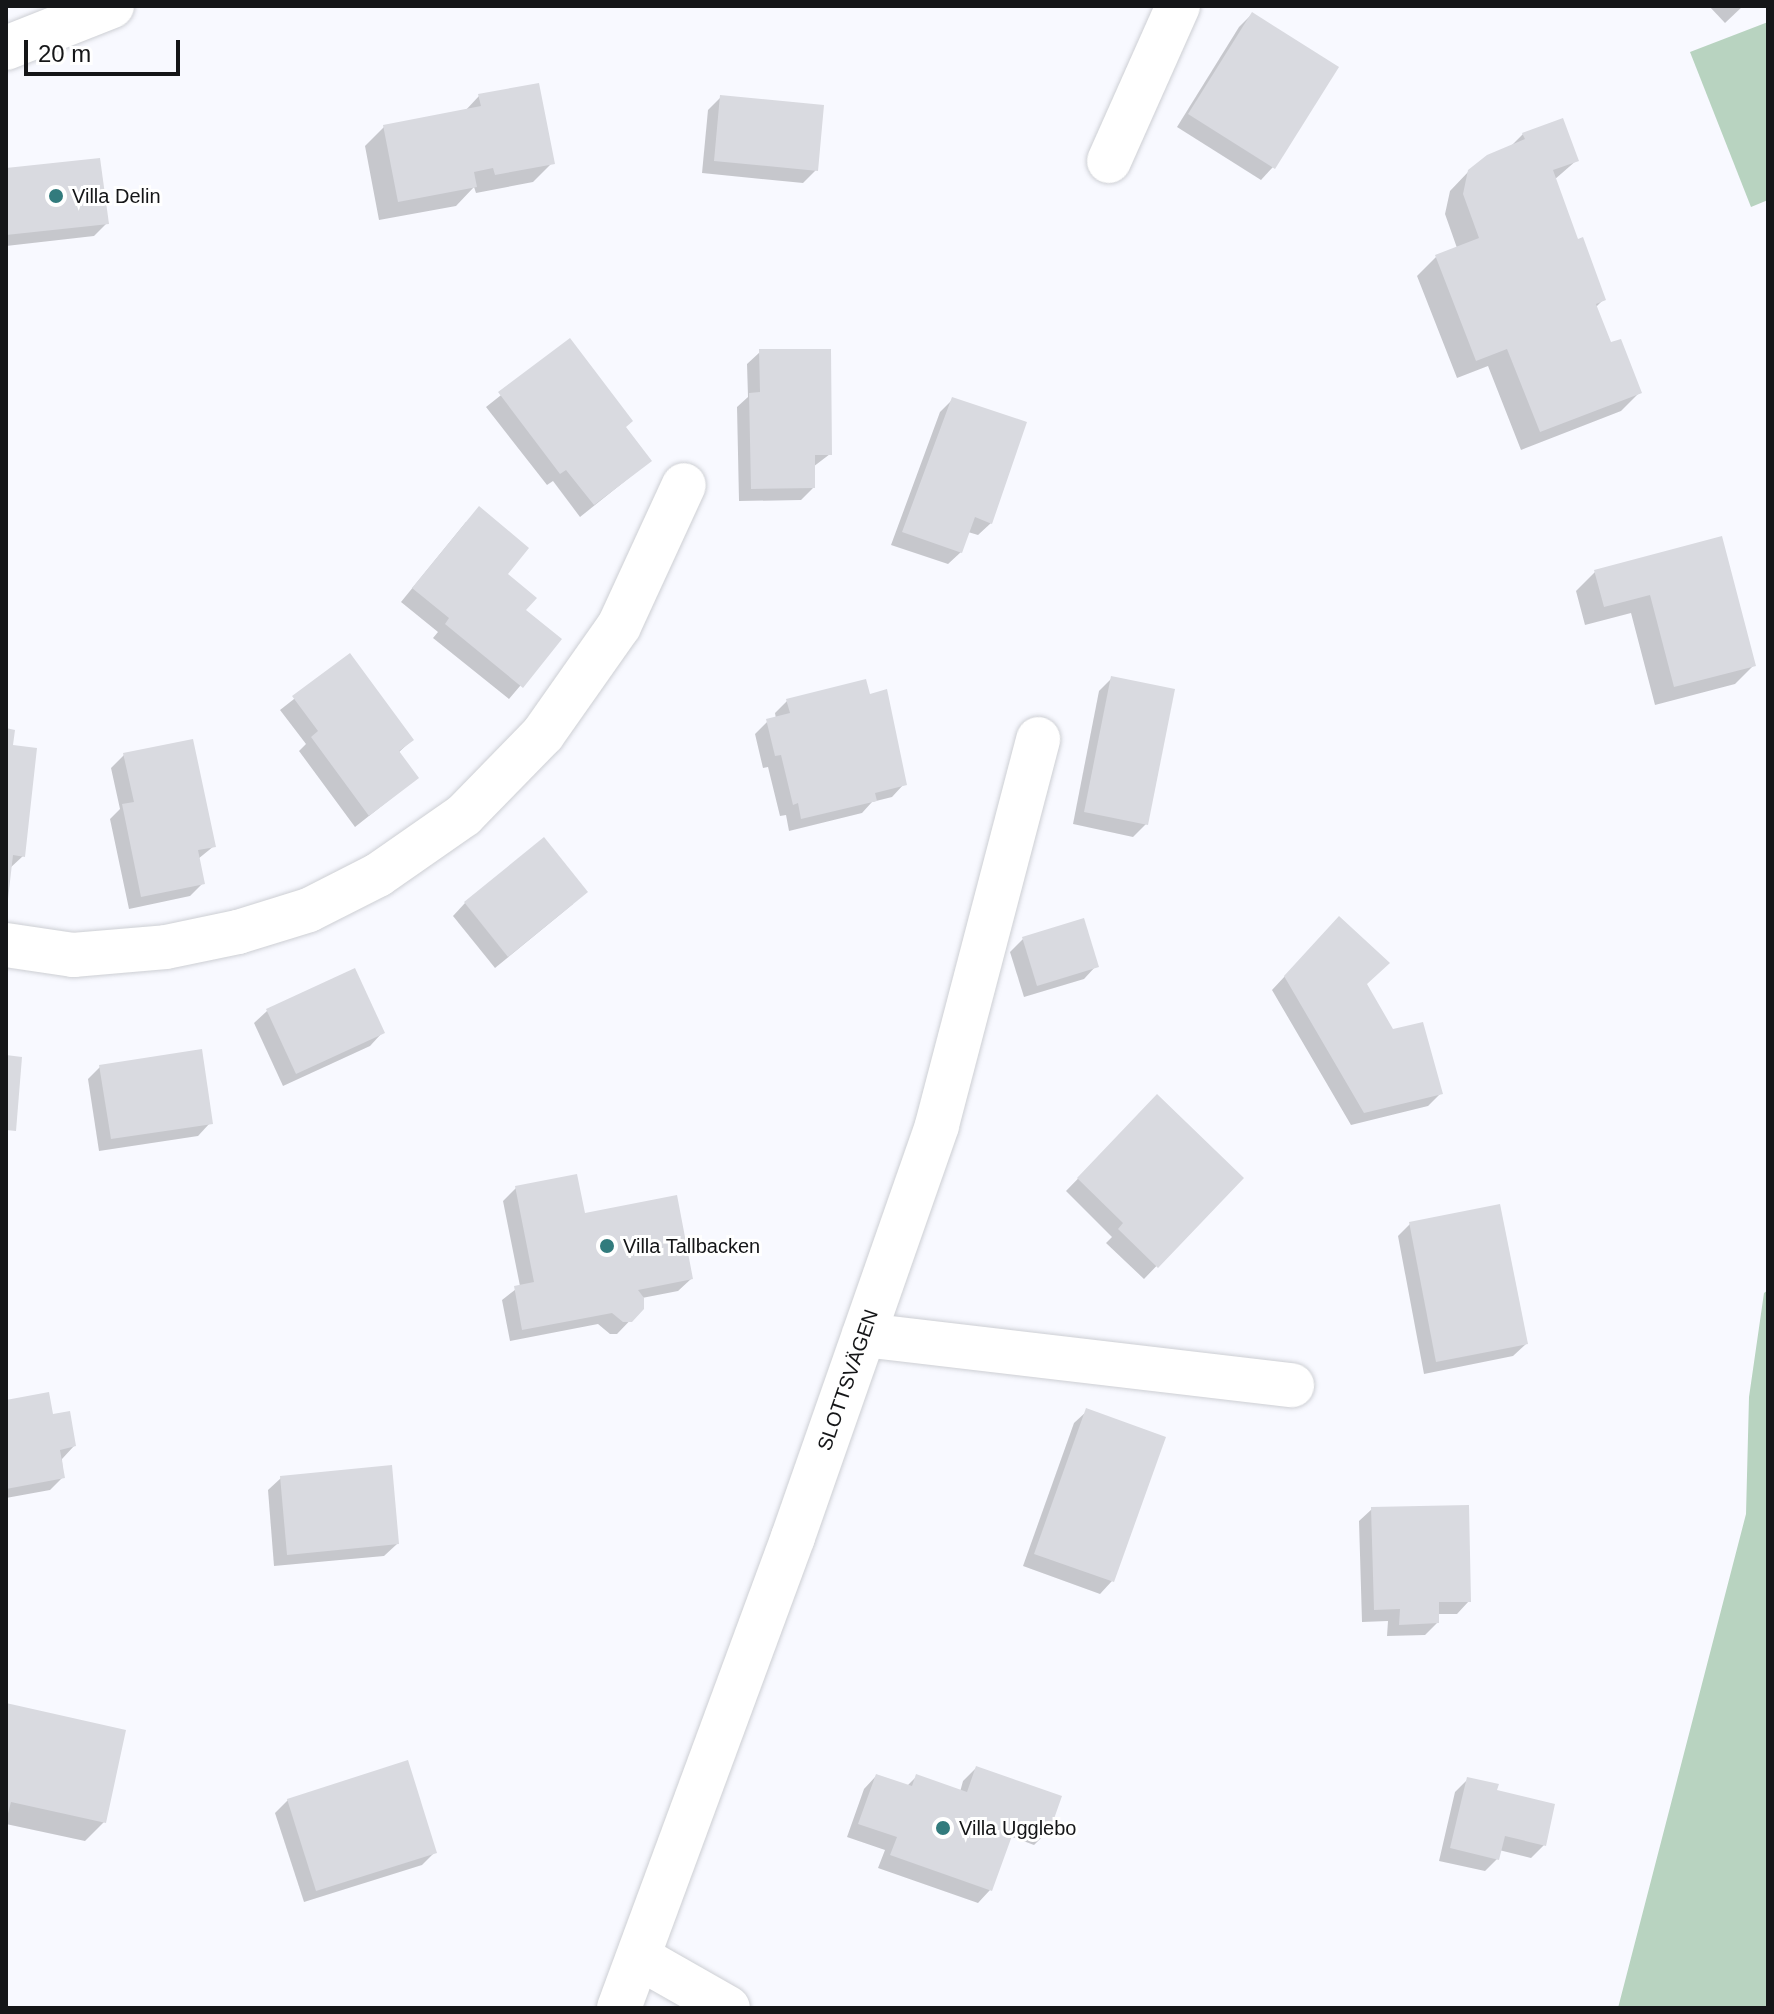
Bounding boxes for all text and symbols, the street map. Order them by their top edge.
scale bar [28,24,184,74]
text: 20 m [38,40,91,67]
place label: Villa Delin [72,184,161,208]
marker: Villa Delin [47,187,65,205]
place label: Villa Tallbacken [623,1234,760,1258]
marker: Villa Tallbacken [598,1237,616,1255]
street label: SLOTTSVÄGEN [813,1306,883,1454]
place label: Villa Ugglebo [959,1816,1076,1840]
marker: Villa Ugglebo [934,1819,952,1837]

